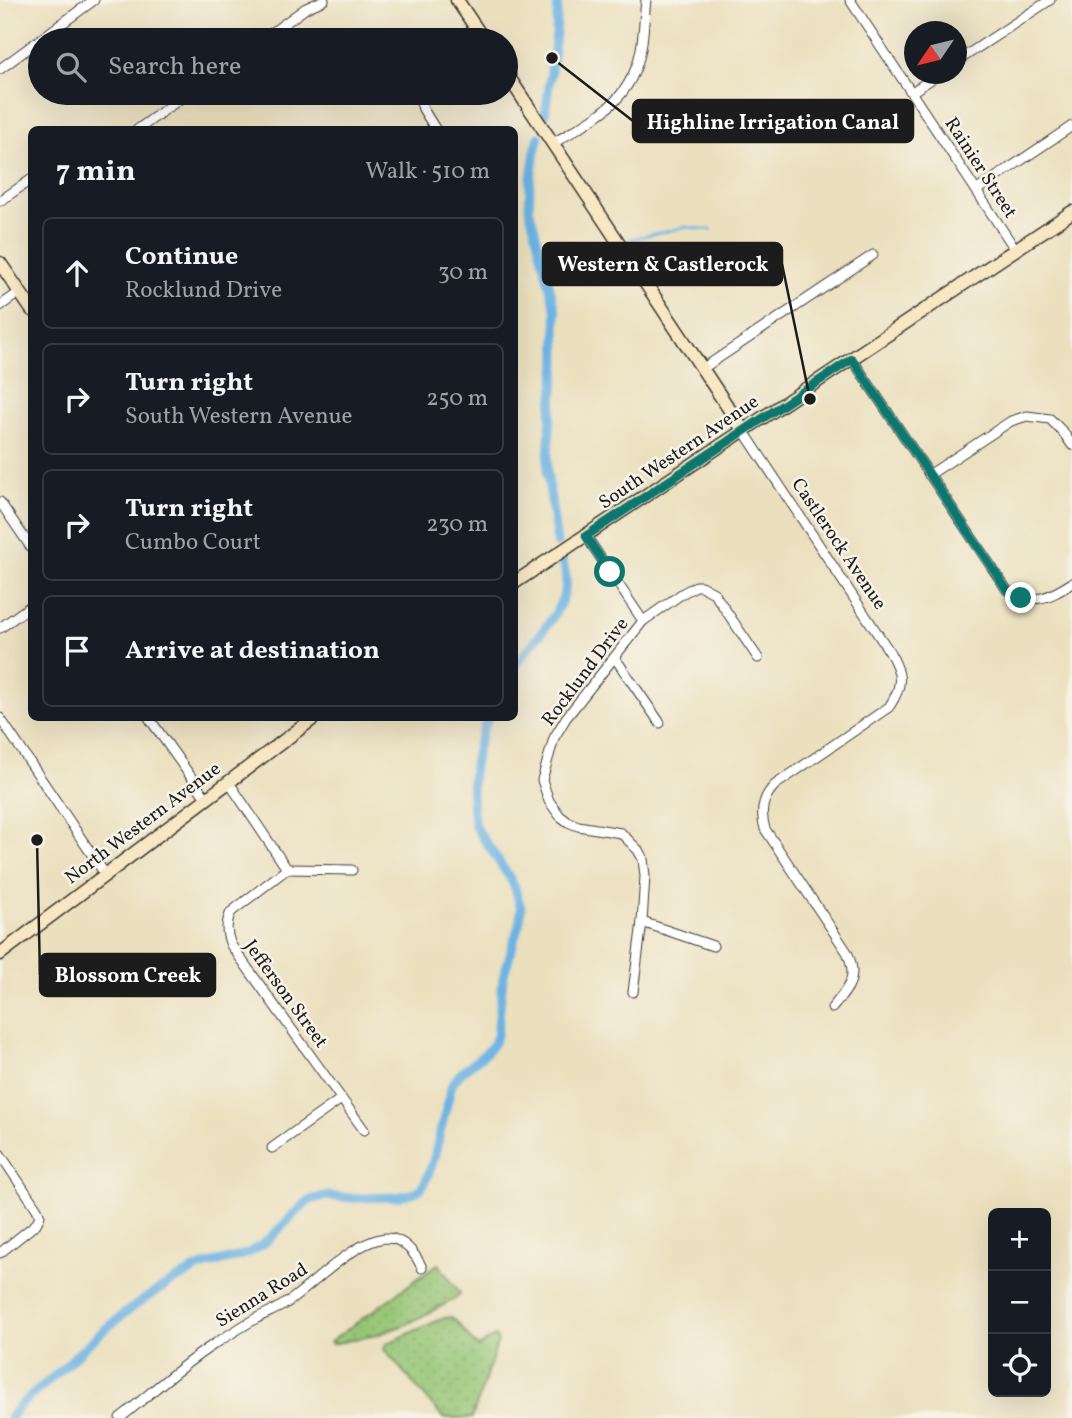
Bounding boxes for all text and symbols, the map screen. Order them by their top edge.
north arrow [904,21,967,84]
search box [28,28,518,105]
icon: search [52,48,90,86]
text: Search here [108,49,241,85]
callout: Highline Irrigation Canal [633,100,913,142]
text: Highline Irrigation Canal [647,109,899,138]
street label: Rainier Street [938,112,1023,224]
text: 7 min [56,151,136,193]
text: Walk · 510 m [365,156,490,188]
text: Continue [125,239,238,275]
callout: Western & Castlerock [543,243,782,285]
text: Western & Castlerock [558,251,769,280]
icon: ahead [58,254,96,292]
text: 30 m [438,257,488,289]
text: Rocklund Drive [125,275,282,307]
text: Turn right [125,365,253,401]
icon: right [58,380,96,418]
text: 250 m [426,383,488,415]
street label: South Western Avenue [594,389,764,516]
text: South Western Avenue [125,401,353,433]
street label: Castlerock Avenue [785,473,892,615]
text: Turn right [125,491,253,527]
icon: right [58,506,96,544]
text: 230 m [426,509,488,541]
text: Cumbo Court [125,527,261,559]
route start [594,556,625,587]
route end [1005,582,1036,613]
street label: Rocklund Drive [536,613,635,732]
icon: arrive [58,632,96,670]
text: Arrive at destination [125,633,380,669]
street label: North Western Avenue [60,756,226,891]
street label: Jefferson Street [237,935,334,1054]
callout: Blossom Creek [40,954,215,996]
text: Blossom Creek [55,962,202,991]
map controls [988,1208,1051,1397]
button: + [988,1208,1051,1271]
street label: Sienna Road [211,1257,313,1334]
button: − [988,1271,1051,1334]
button: locate [988,1334,1051,1397]

